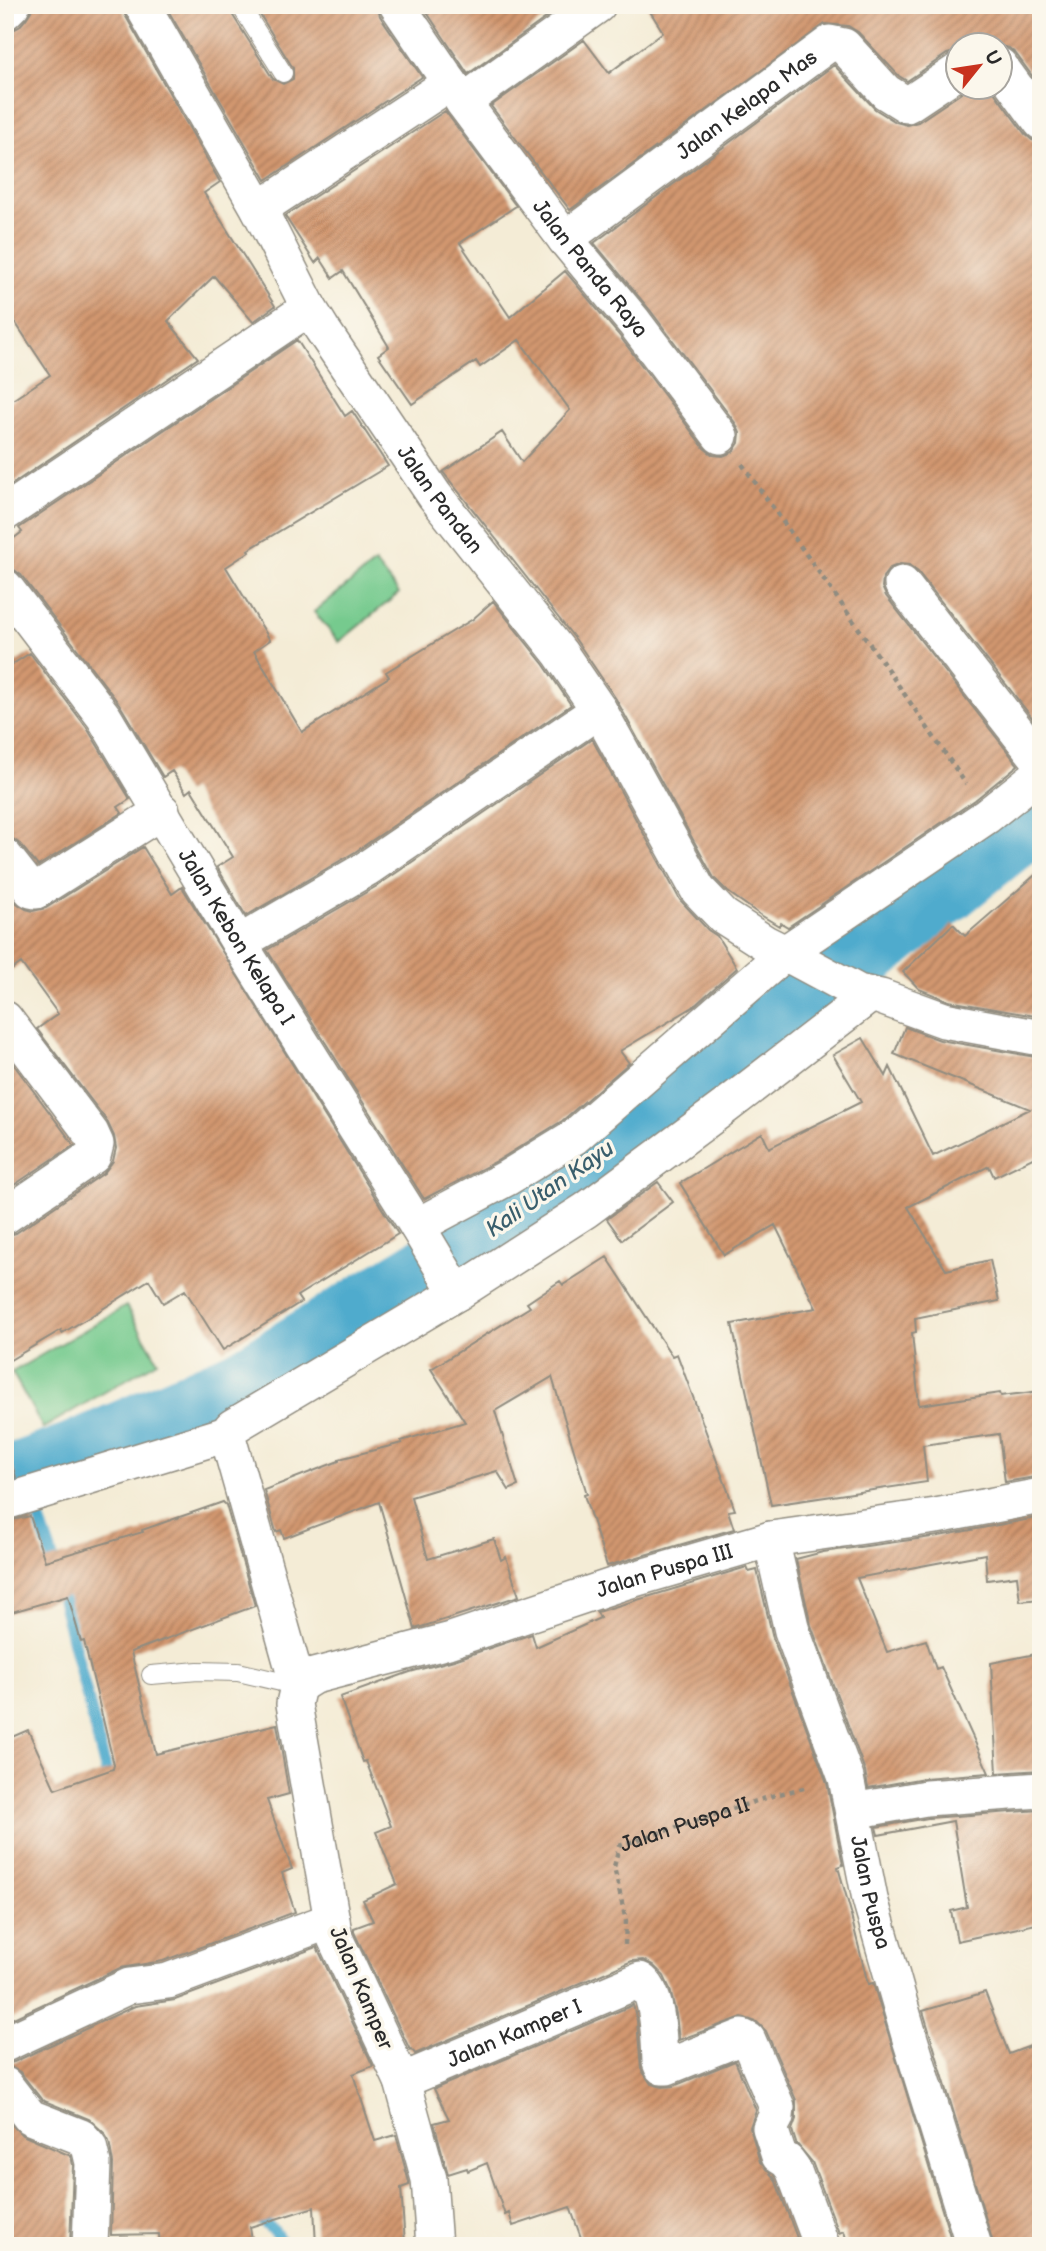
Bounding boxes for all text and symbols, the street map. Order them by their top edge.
north arrow [944,32,1014,102]
street label: Jalan Kelapa Mas [671,44,822,165]
text: U [979,47,1006,70]
street label: Jalan Panda Raya [527,195,654,342]
street label: Jalan Pandan [392,440,488,558]
street label: Jalan Kebon Kelapa I [173,844,300,1030]
water label: Kali Utan Kayu [480,1134,620,1244]
street label: Jalan Puspa III [593,1538,736,1603]
street label: Jalan Puspa II [617,1792,752,1857]
street label: Jalan Puspa [845,1834,896,1952]
street label: Jalan Kamper [324,1923,398,2054]
street label: Jalan Kamper I [443,1994,585,2073]

